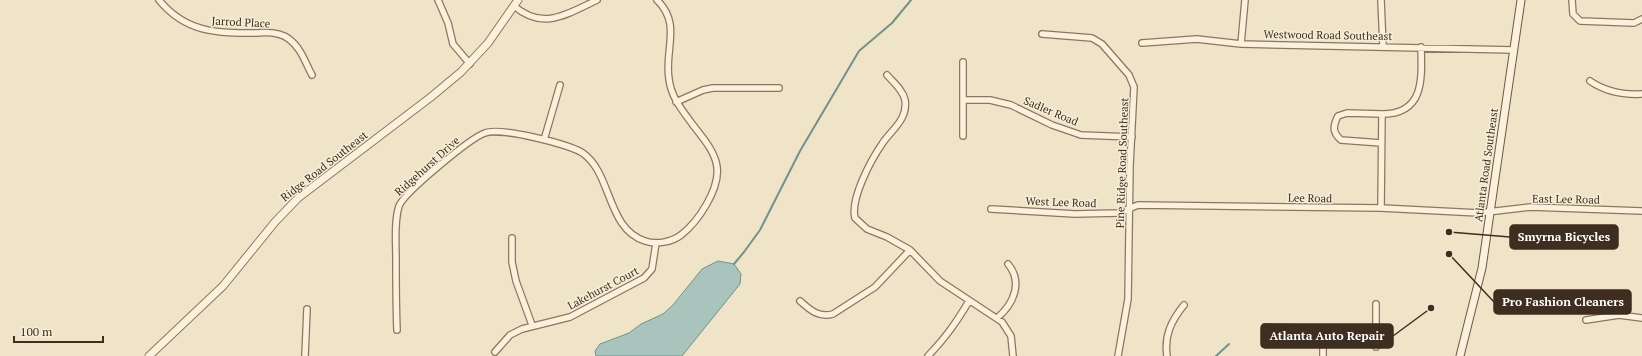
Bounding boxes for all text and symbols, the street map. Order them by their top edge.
street label: Jarrod Place [211,13,271,31]
street label: Westwood Road Southeast [1264,27,1392,43]
street label: Sadler Road [1022,93,1080,129]
street label: Pine Ridge Road Southeast [1113,97,1131,229]
street label: Atlanta Road Southeast [1471,107,1501,223]
street label: Ridge Road Southeast [278,128,370,204]
street label: Ridgehurst Drive [392,133,463,199]
street label: Lee Road [1288,191,1332,205]
street label: East Lee Road [1532,191,1600,207]
street label: West Lee Road [1025,194,1097,210]
callout: Smyrna Bicycles [1510,225,1618,249]
text: Smyrna Bicycles [1518,229,1611,244]
street label: Lakehurst Court [565,263,641,313]
callout: Pro Fashion Cleaners [1494,290,1631,314]
text: Pro Fashion Cleaners [1502,294,1624,309]
scale bar [14,318,103,344]
text: 100 m [20,324,53,339]
callout: Atlanta Auto Repair [1261,324,1393,348]
text: Atlanta Auto Repair [1269,328,1385,343]

